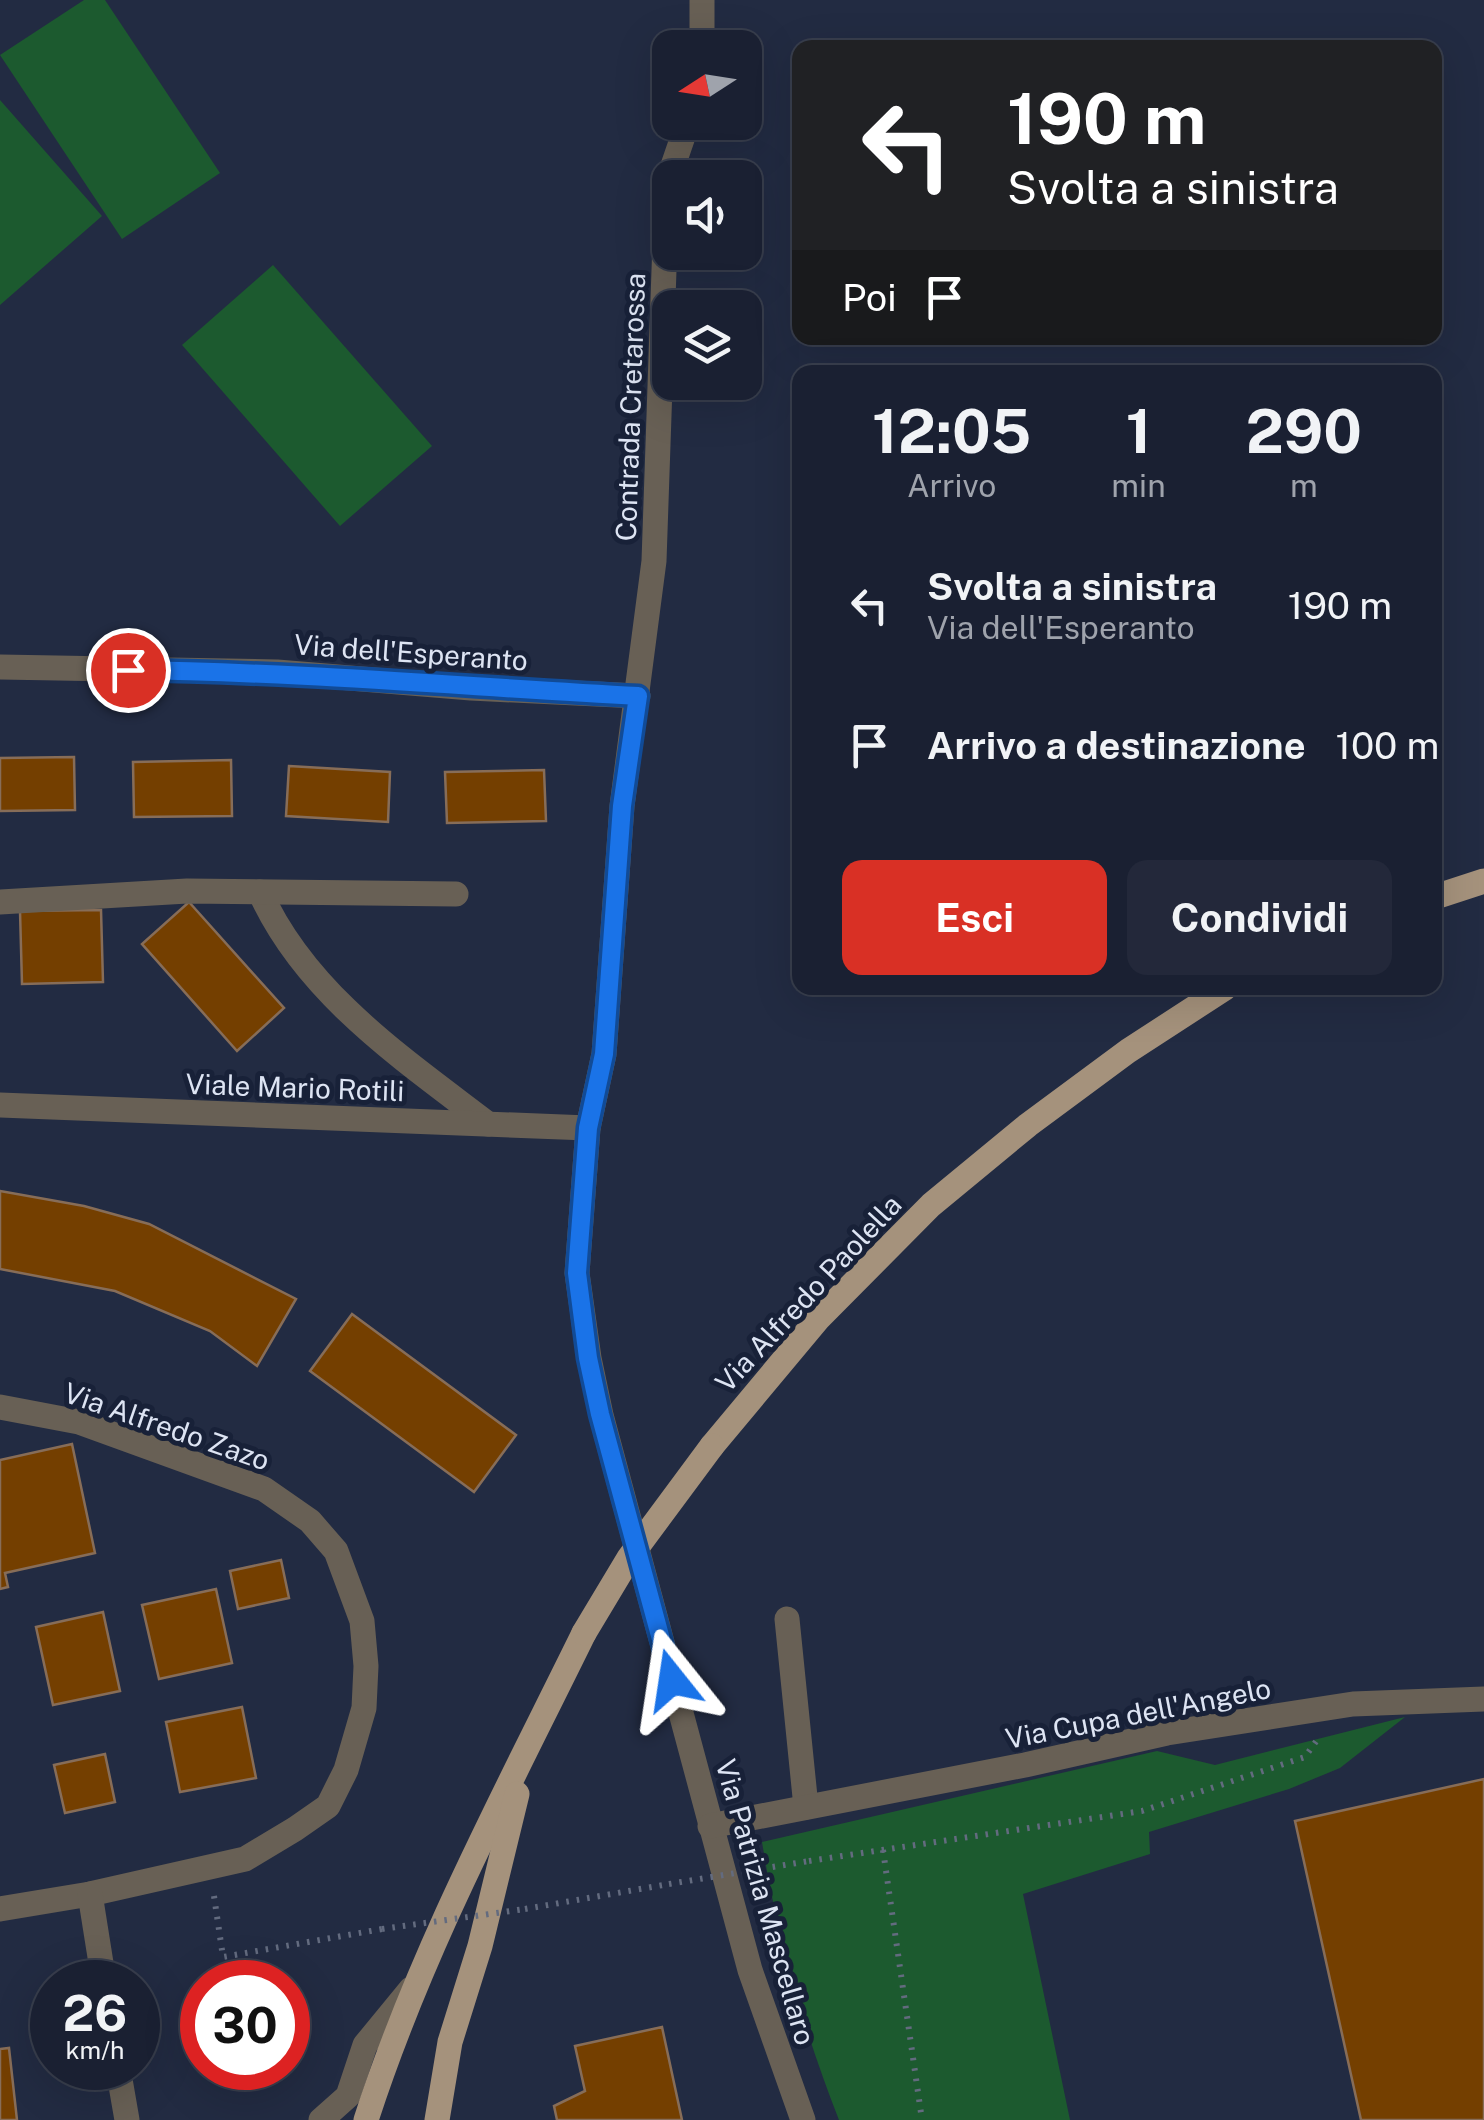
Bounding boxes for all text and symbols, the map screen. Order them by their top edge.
north arrow [652,30,762,140]
map controls [652,30,762,400]
text: 190 m [1007,77,1206,160]
icon: left [842,80,972,210]
button: sound [652,160,762,270]
text: Svolta a sinistra [1007,161,1339,214]
icon: arrive [917,270,972,325]
street label: Contrada Cretarossa [609,272,651,542]
text: Poi [842,275,897,320]
button: layers [652,290,762,400]
text: 12:05 [872,396,1031,467]
text: 1 [1126,396,1151,467]
text: 290 [1246,396,1362,467]
text: Arrivo [907,467,996,504]
text: min [1111,467,1166,504]
text: m [1290,467,1318,504]
text: Svolta a sinistra [927,564,1217,609]
icon: left [842,578,897,633]
text: 190 m [1288,583,1392,628]
text: Via dell'Esperanto [927,609,1195,646]
street label: Via dell'Esperanto [293,627,529,677]
pin [86,628,171,713]
icon: arrive [101,643,156,698]
icon: arrive [842,718,897,773]
text: Arrivo a destinazione [927,723,1306,768]
text: 100 m [1336,723,1439,768]
button: Esci [842,860,1107,975]
button: Condividi [1127,860,1392,975]
street label: Viale Mario Rotili [185,1067,405,1107]
street label: Via Alfredo Paolella [708,1188,908,1398]
street label: Via Alfredo Zazo [60,1375,274,1477]
position arrow [620,1628,724,1732]
street label: Via Cupa dell'Angelo [1003,1671,1273,1755]
street label: Via Patrizia Mascellaro [709,1755,823,2049]
speed limit sign: 30 [180,1960,310,2090]
text: 26 [63,1983,127,2042]
text: km/h [66,2035,124,2065]

